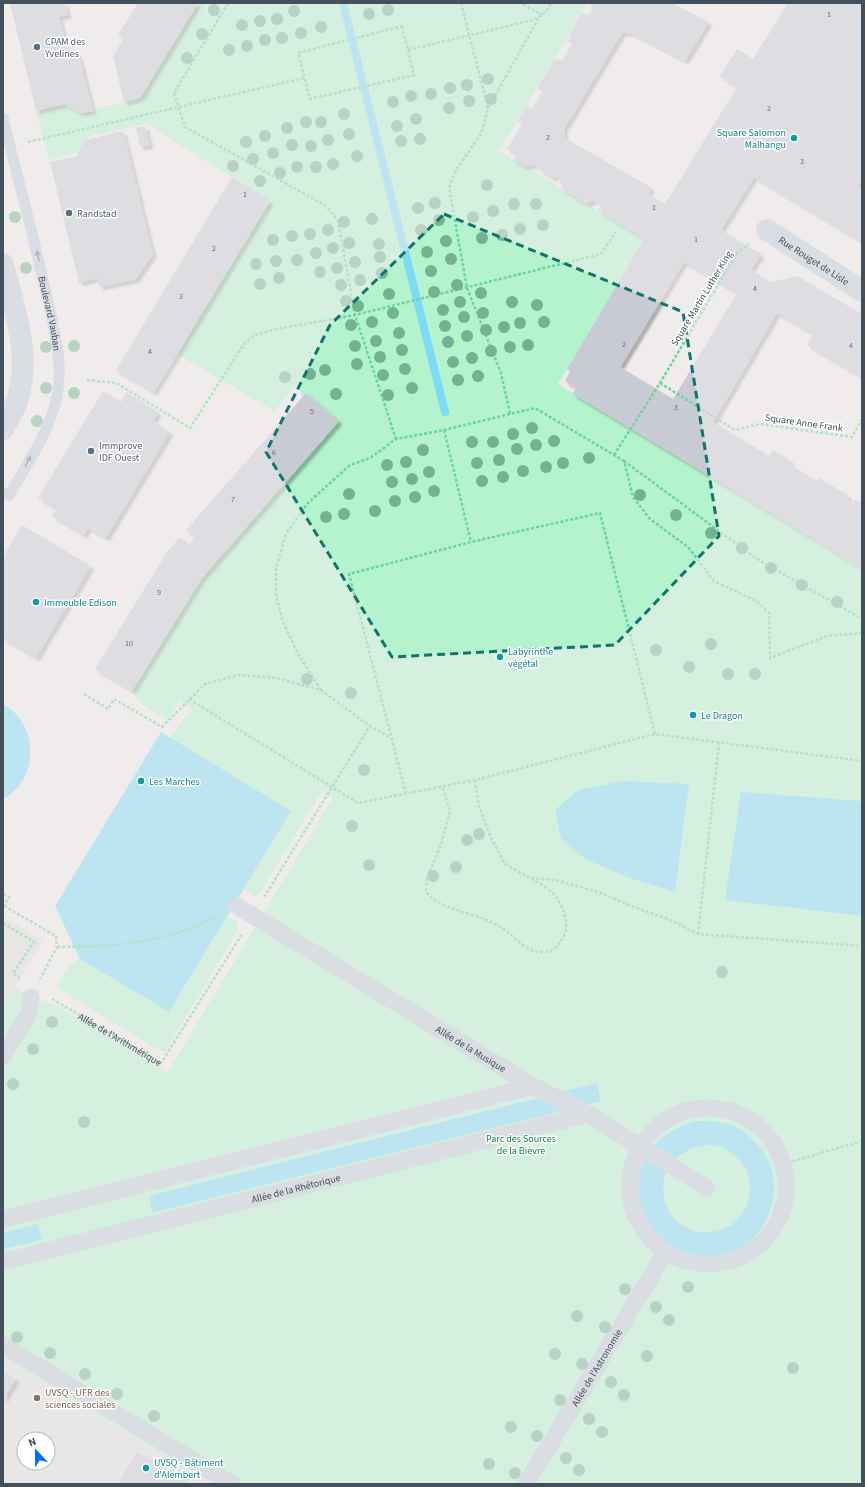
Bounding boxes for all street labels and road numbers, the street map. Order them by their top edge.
street label: Rue Rouget de Lisle [776,233,852,289]
street label: Square Martin Luther King [668,248,736,349]
street label: Boulevard Vauban [34,275,64,352]
street label: Square Anne Frank [764,411,844,435]
street label: Allée de l'Arithmétique [75,1010,164,1070]
street label: Allée de la Musique [433,1022,508,1076]
street label: Allée de la Rhétorique [250,1171,342,1207]
street label: Allée de l'Astronomie [568,1327,626,1409]

